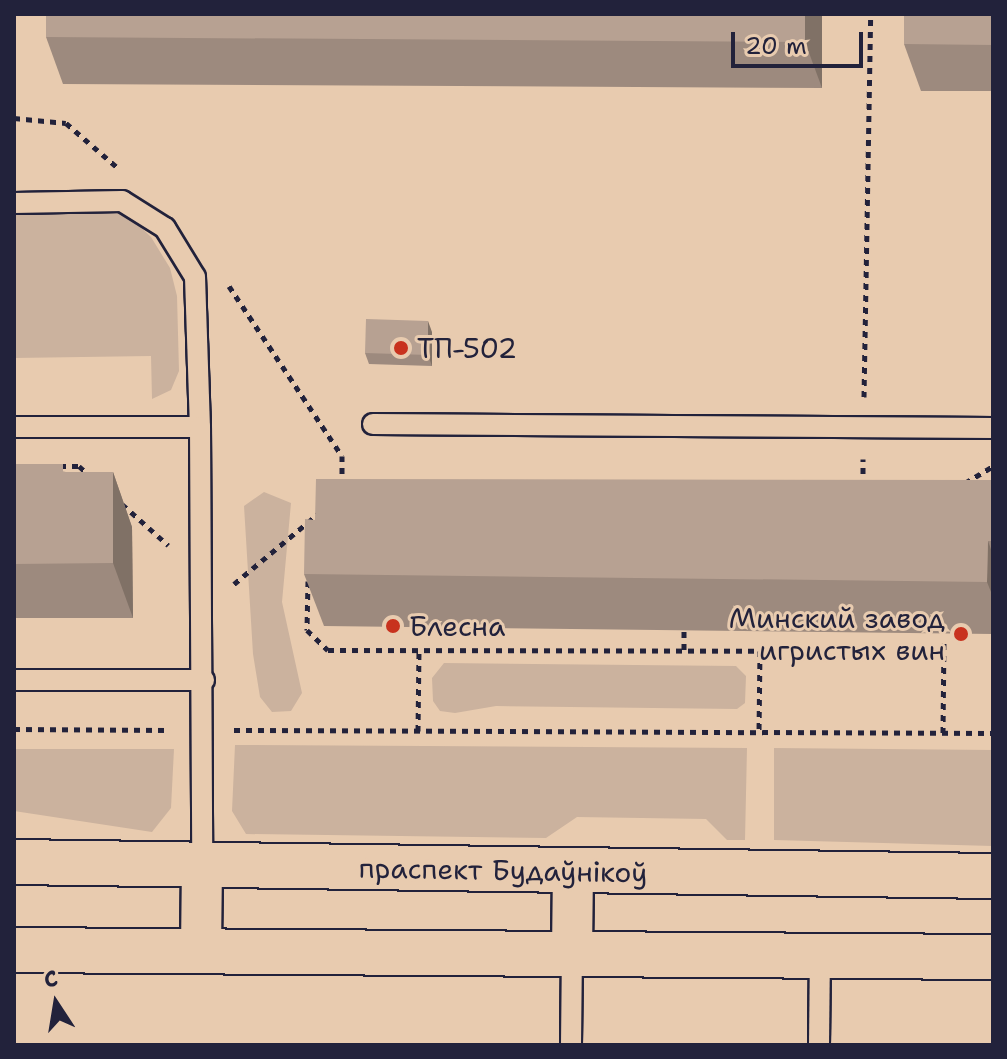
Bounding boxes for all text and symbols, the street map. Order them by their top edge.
scale bar [735,16,867,66]
text: 20 m [745,30,807,62]
place label: ТП-502 [417,331,517,365]
marker: ТП-502 [392,339,410,357]
place label: Минский завод игристых вин [729,601,945,667]
place label: Блесна [409,609,505,643]
marker: Блесна [384,617,402,635]
marker: Минский завод игристых вин [952,625,970,643]
street label: праспект Будаўнікоў [358,851,648,889]
north arrow [16,963,96,1043]
text: С [41,963,61,995]

